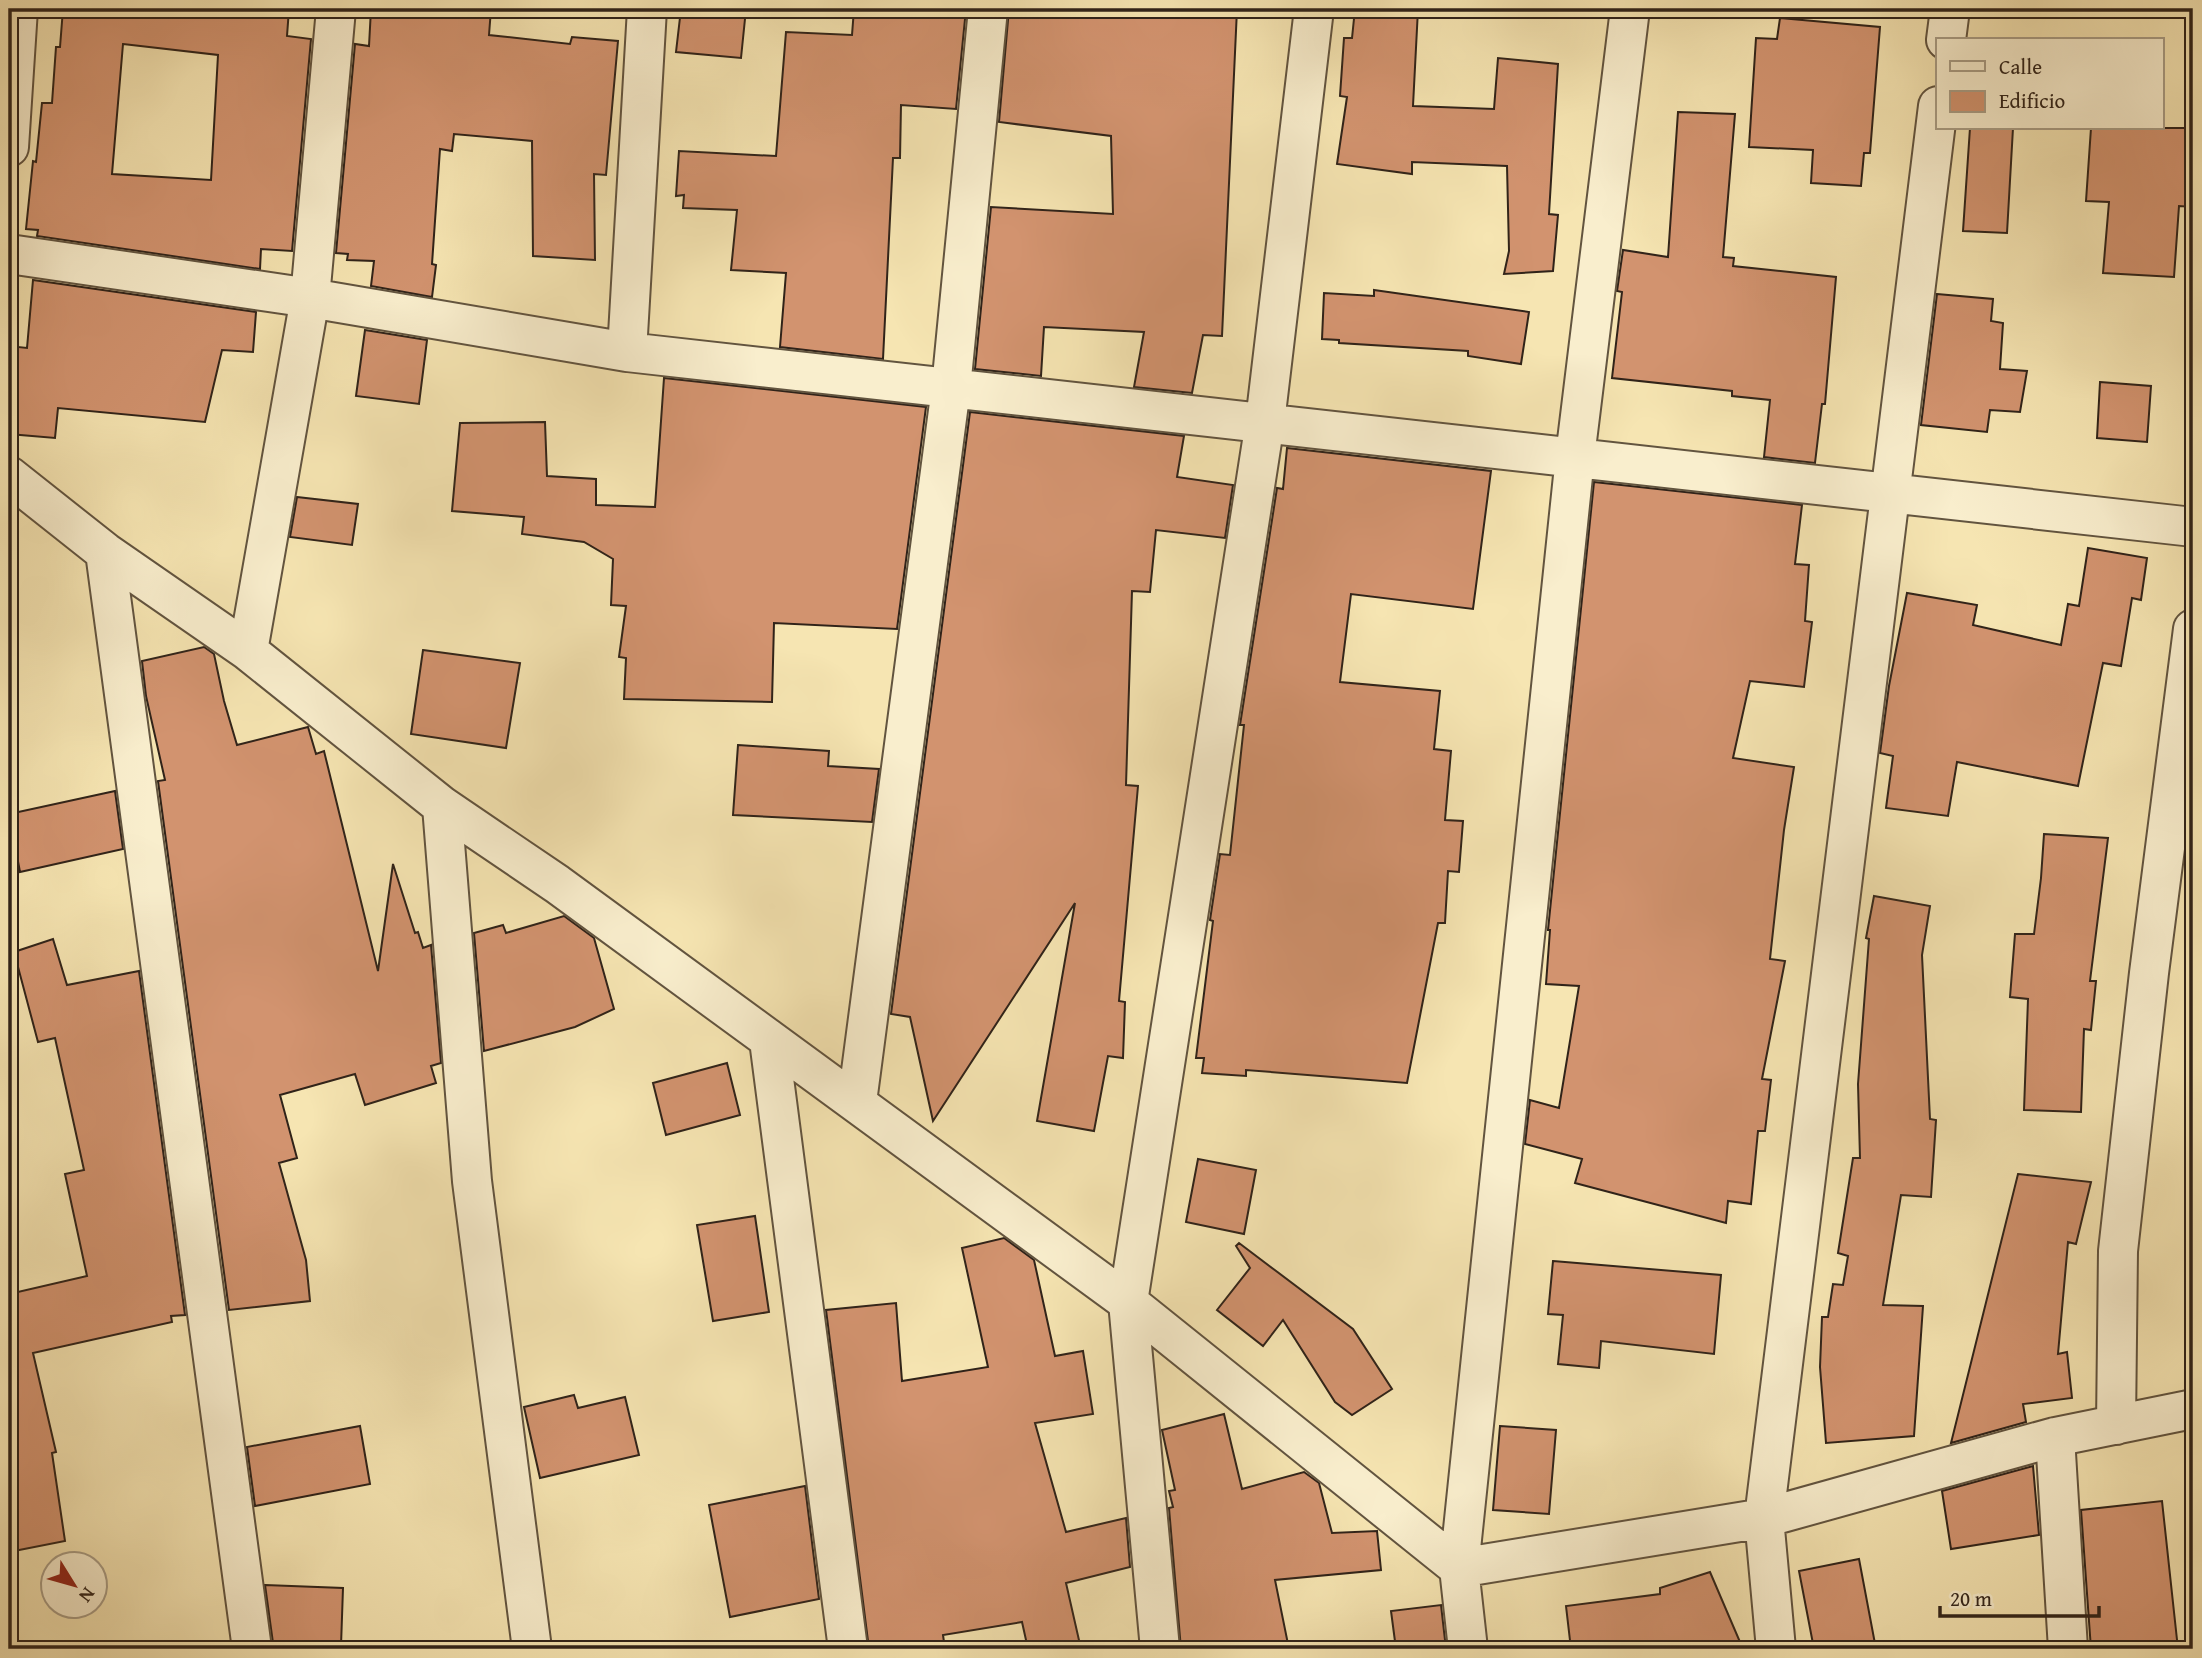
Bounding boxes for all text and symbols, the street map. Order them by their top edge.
legend [1936,38,2164,130]
text: Calle [1999,51,2042,82]
text: Edificio [1999,85,2065,116]
north arrow [38,1550,108,1620]
scale bar [1940,1574,2099,1618]
text: N [72,1582,103,1609]
text: 20 m [1950,1583,1992,1614]

